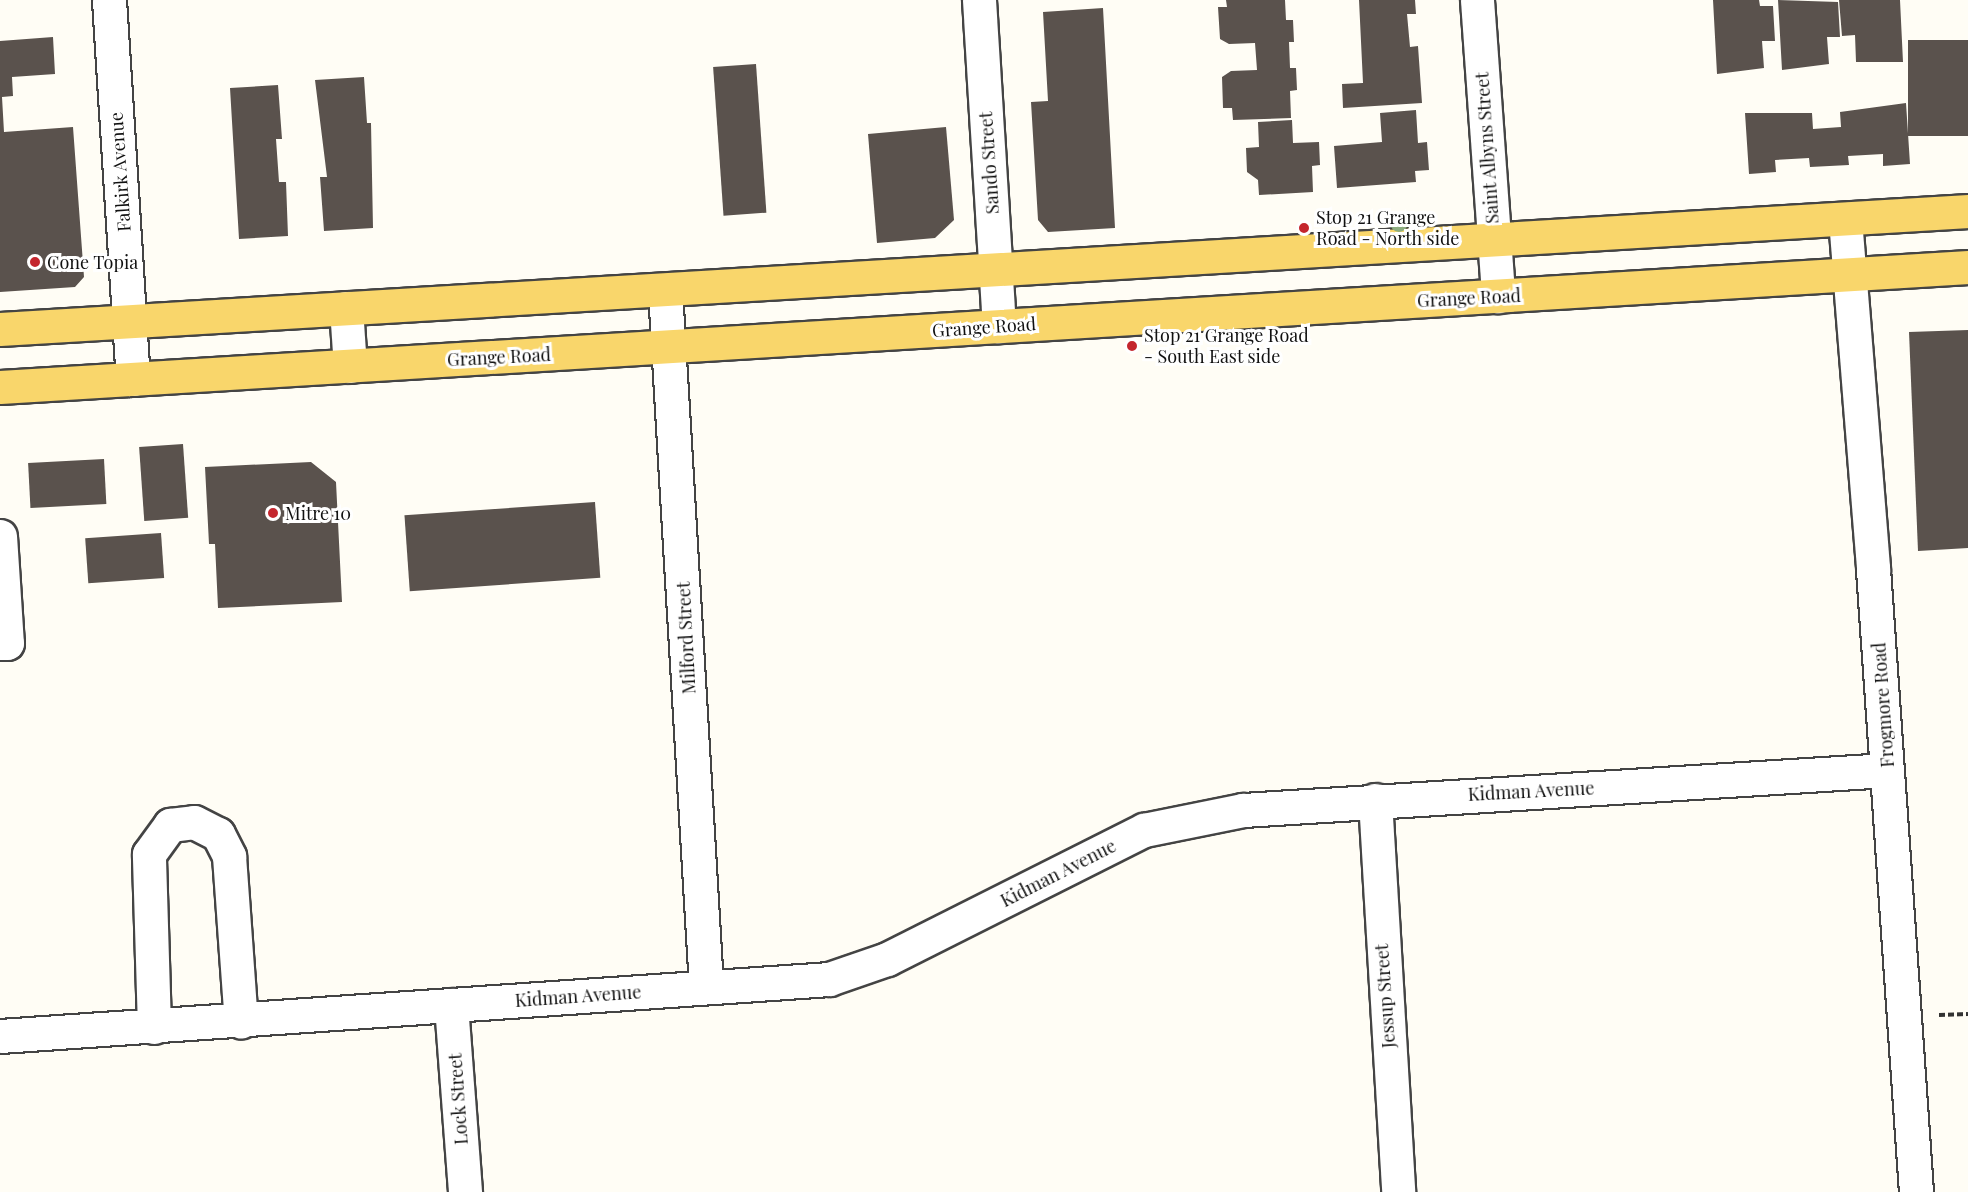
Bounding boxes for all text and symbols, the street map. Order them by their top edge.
street label: Saint Albyns Street [1471,71,1503,225]
street label: Falkirk Avenue [105,111,135,233]
street label: Sando Street [975,111,1003,215]
place label: Stop 21 Grange Road - North side [1316,207,1459,250]
marker: Stop 21 Grange Road - North side [1297,221,1311,235]
place label: Cone Topia [47,251,139,273]
marker: Cone Topia [28,255,42,269]
street label: Grange Road [1416,284,1522,312]
street label: Grange Road [931,313,1037,341]
place label: Stop 21 Grange Road - South East side [1144,325,1309,368]
marker: Stop 21 Grange Road - South East side [1125,339,1139,353]
street label: Grange Road [446,343,552,371]
place label: Mitre 10 [285,502,351,524]
marker: Mitre 10 [266,506,280,520]
street label: Milford Street [672,581,700,695]
street label: Frogmore Road [1868,642,1898,768]
street label: Kidman Avenue [1467,777,1595,805]
street label: Kidman Avenue [996,835,1120,911]
street label: Jessup Street [1371,943,1399,1049]
street label: Kidman Avenue [514,981,642,1011]
street label: Lock Street [444,1052,472,1146]

